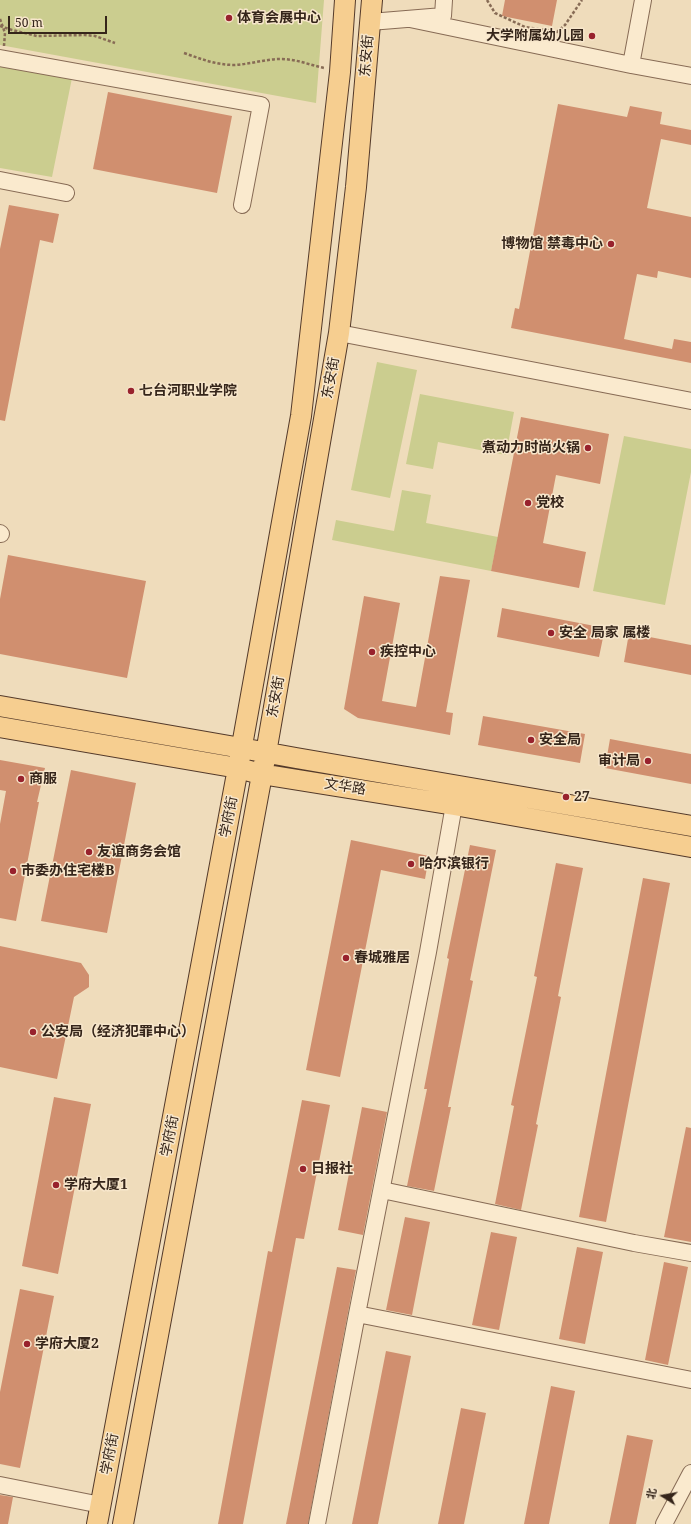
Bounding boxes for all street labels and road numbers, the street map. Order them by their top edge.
street label: 东安街 [357,34,377,78]
street label: 东安街 [319,356,343,400]
street label: 东安街 [264,675,288,719]
street label: 文华路 [323,775,367,799]
street label: 学府街 [217,795,241,839]
street label: 学府街 [158,1114,182,1158]
street label: 学府街 [98,1432,122,1476]

